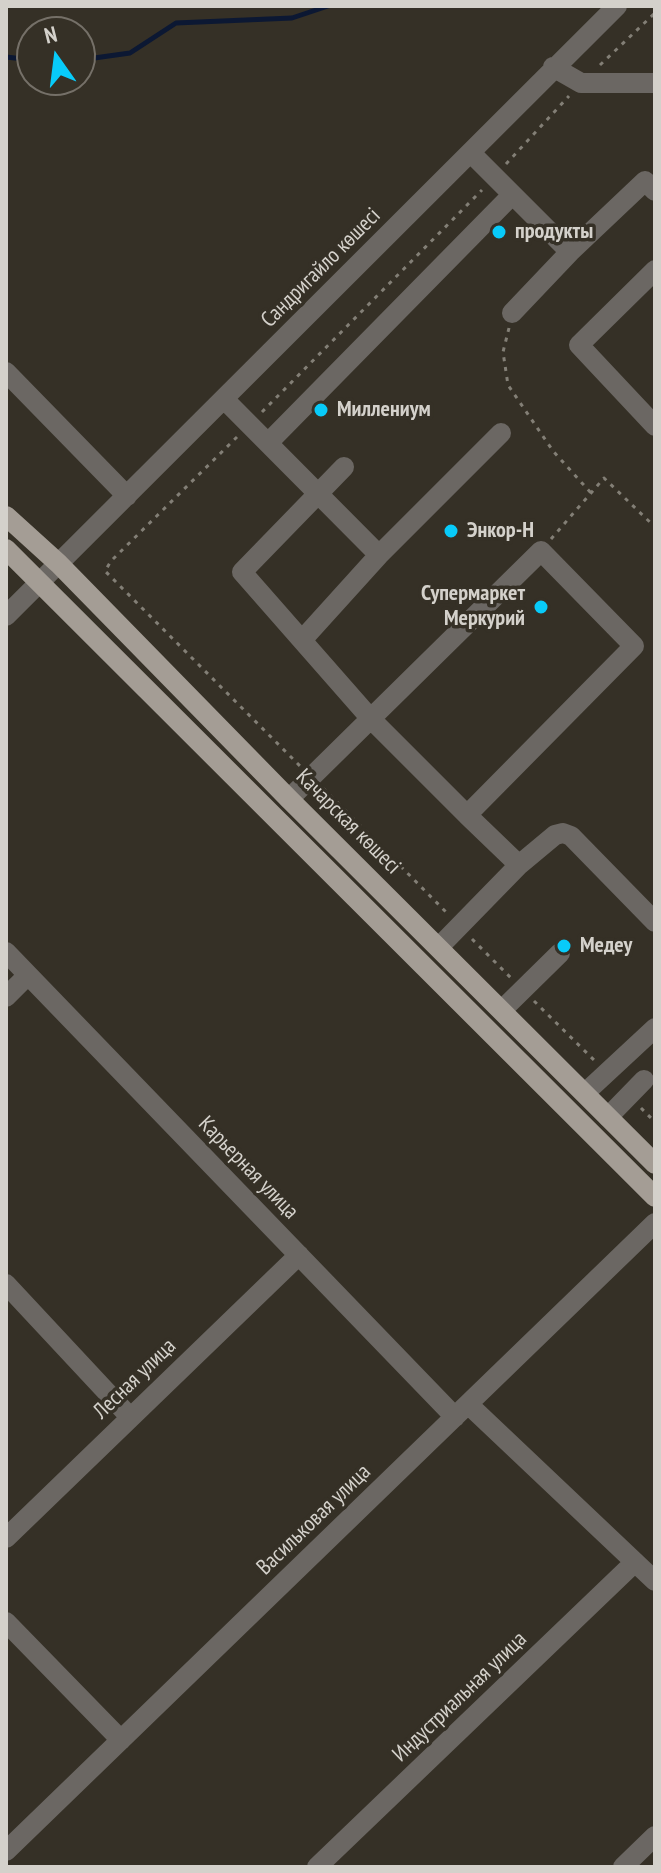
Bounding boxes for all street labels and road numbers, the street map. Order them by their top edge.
street label: Сандригайло көшесі [256,203,386,333]
street label: Качарская көшесі [290,764,406,880]
street label: Карьерная улица [192,1111,304,1225]
street label: Лесная улица [88,1333,182,1425]
street label: Васильковая улица [252,1459,376,1581]
street label: Индустриальная улица [388,1626,532,1768]

